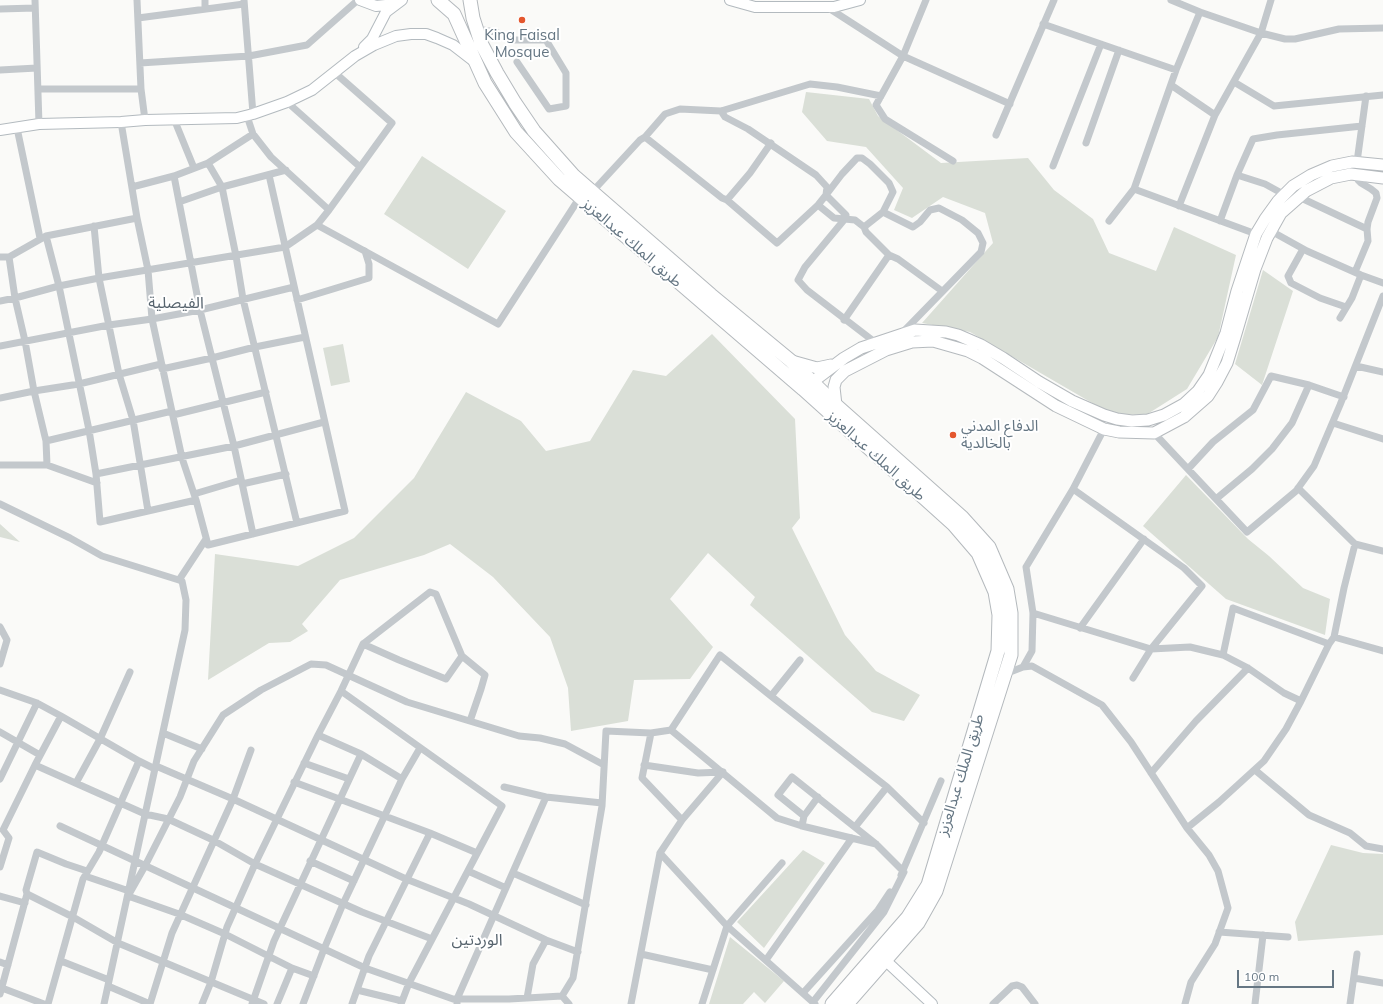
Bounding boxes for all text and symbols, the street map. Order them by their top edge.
marker: King Faisal Mosque [517,15,527,25]
place label: King Faisal Mosque [484,26,560,61]
street label: طريق الملك عبدالعزيز [578,195,686,291]
district label: الفيصلية [148,293,204,313]
street label: طريق الملك عبدالعزيز [823,407,929,505]
place label: الدفاع المدني بالخالدية [961,417,1038,452]
marker: الدفاع المدني بالخالدية [948,430,958,440]
street label: طريق الملك عبدالعزيز [934,712,988,838]
district label: الوردتين [452,930,502,950]
scale bar [1239,962,1336,988]
text: 100 m [1244,969,1279,984]

